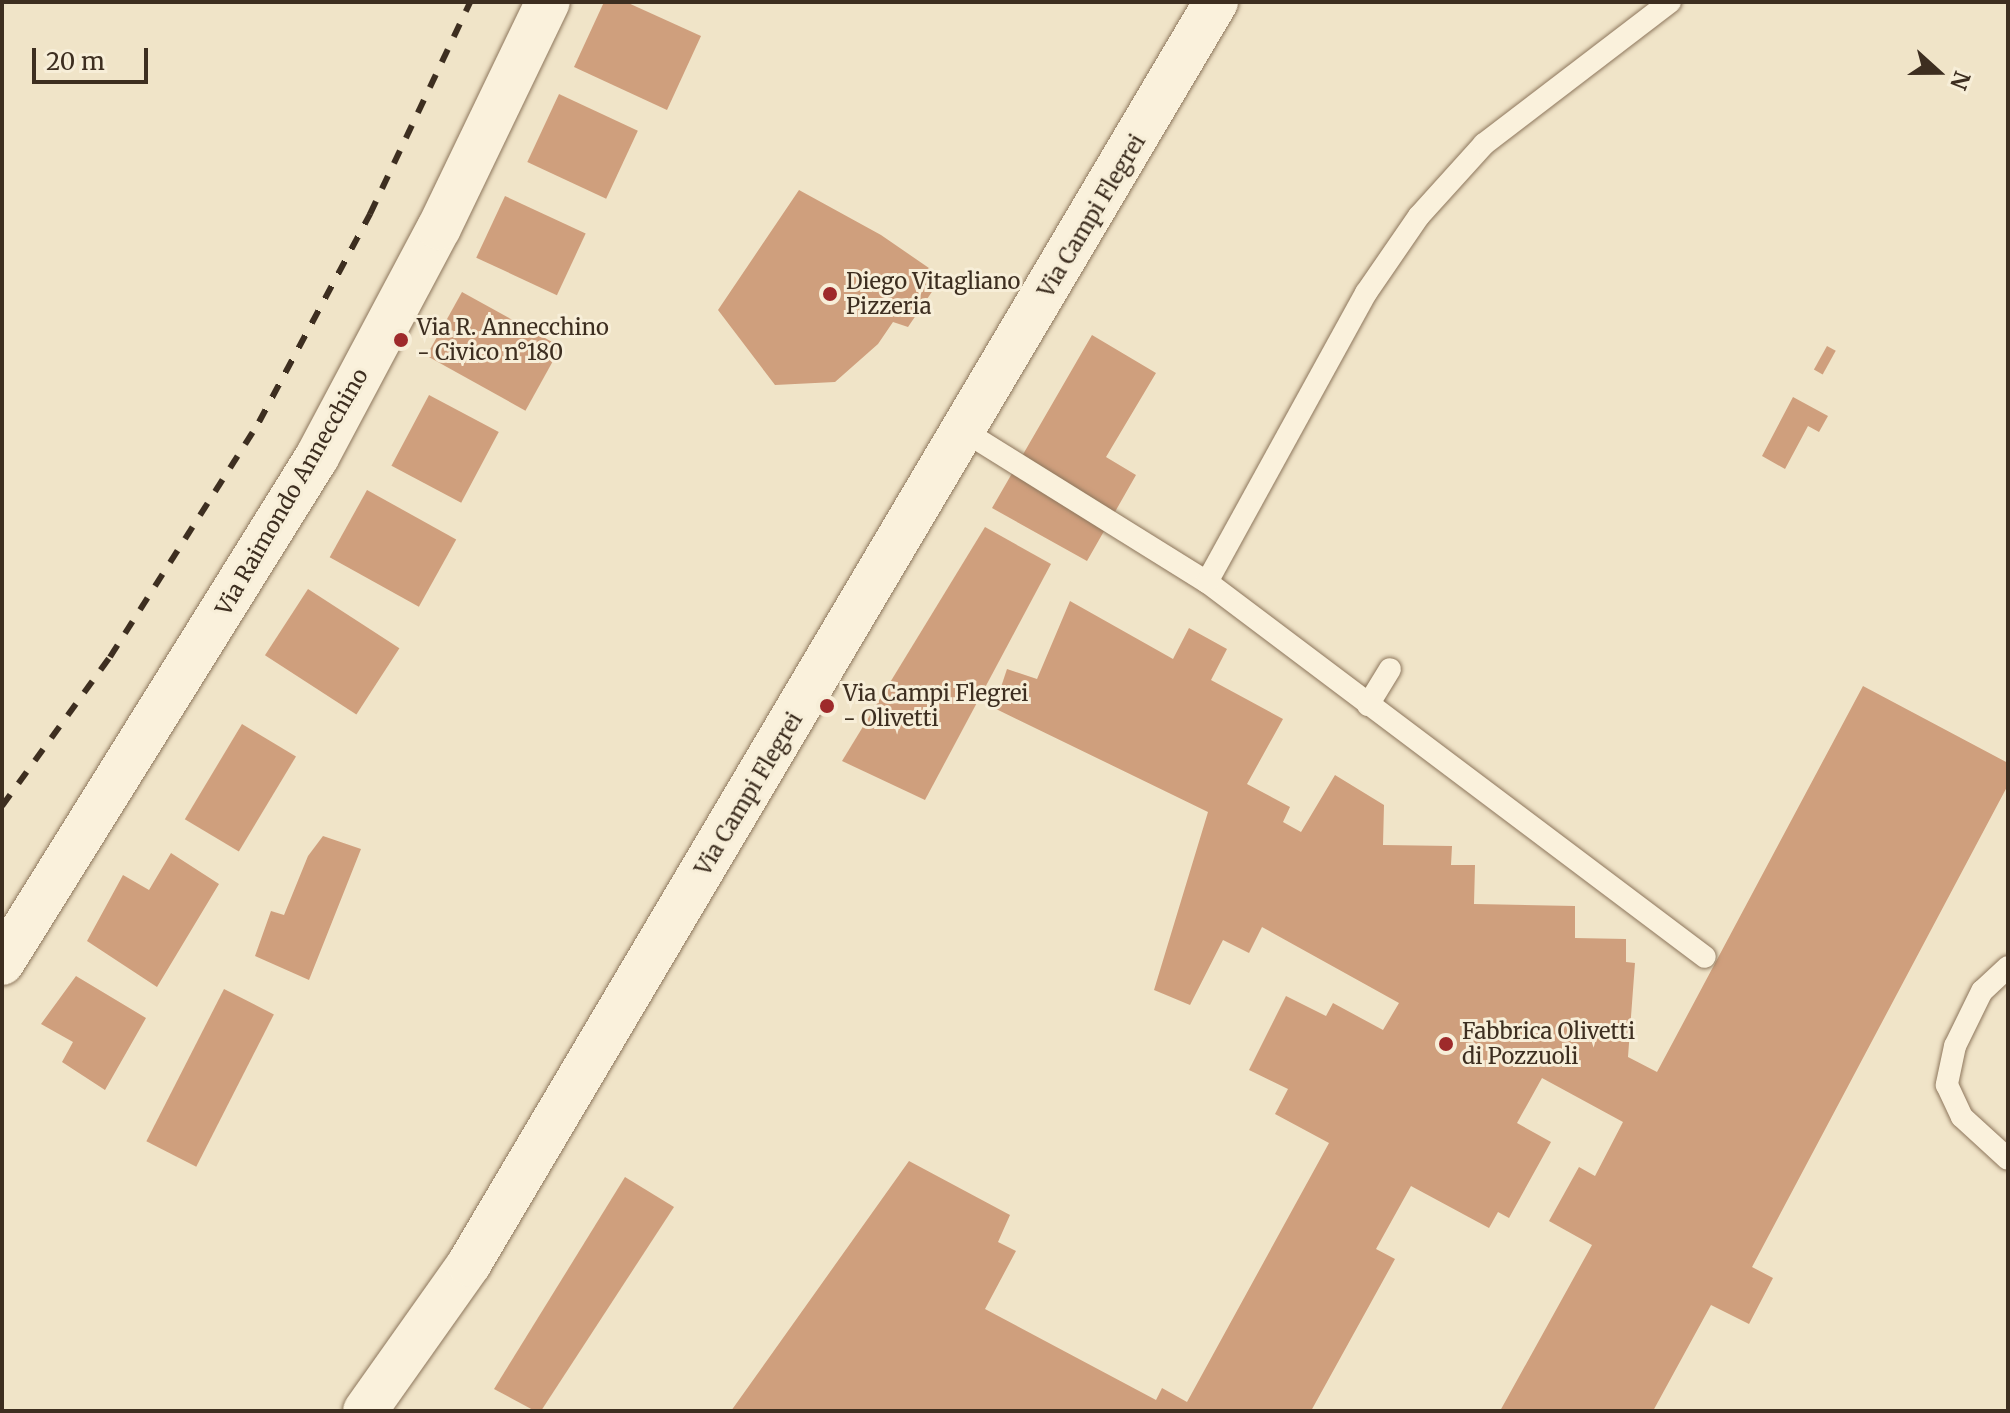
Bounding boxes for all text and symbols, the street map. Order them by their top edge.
scale bar [36,32,152,82]
north arrow [1898,32,1978,112]
text: 20 m [46,46,105,77]
text: N [1944,67,1977,94]
street label: Via Campi Flegrei [1033,130,1151,302]
place label: Diego Vitagliano Pizzeria [846,268,1020,320]
marker: Diego Vitagliano Pizzeria [821,285,839,303]
place label: Via R. Annecchino - Civico n°180 [417,314,609,366]
marker: Via R. Annecchino - Civico n°180 [392,331,410,349]
street label: Via Raimondo Annecchino [210,364,374,620]
place label: Via Campi Flegrei - Olivetti [843,680,1028,732]
marker: Via Campi Flegrei - Olivetti [818,697,836,715]
street label: Via Campi Flegrei [690,708,808,880]
place label: Fabbrica Olivetti di Pozzuoli [1462,1018,1635,1070]
marker: Fabbrica Olivetti di Pozzuoli [1437,1035,1455,1053]

